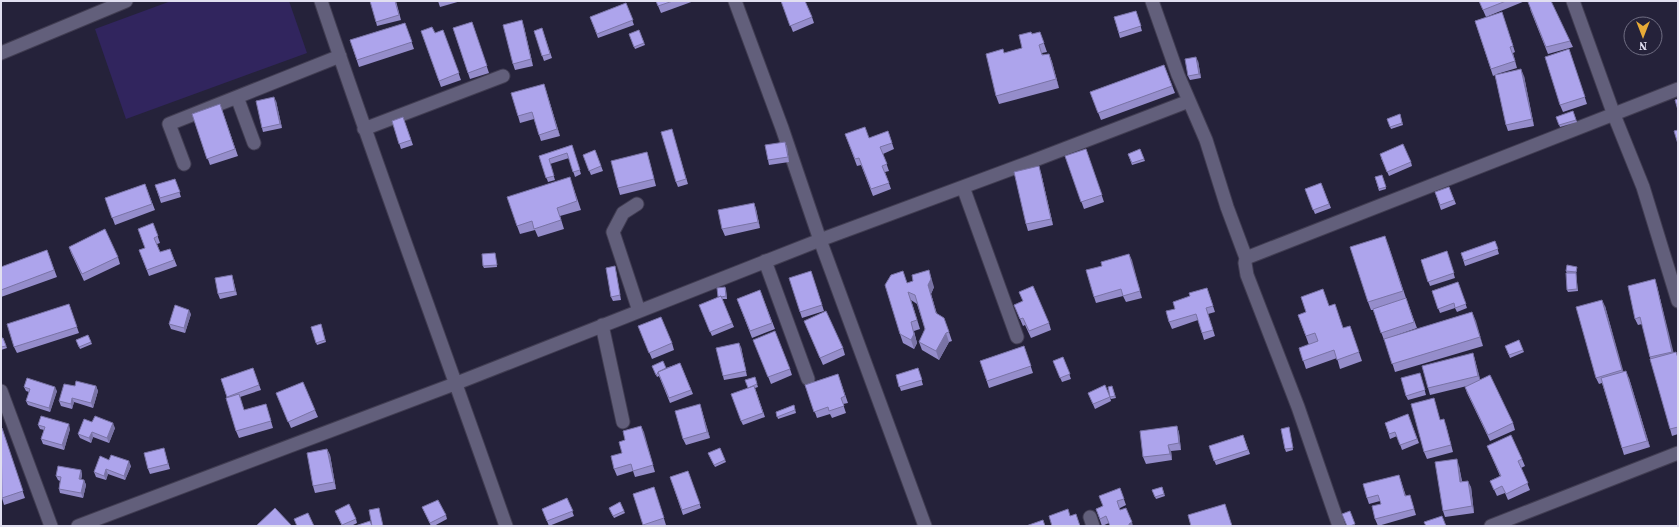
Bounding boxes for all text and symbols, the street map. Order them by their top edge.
north arrow [1623,16,1663,56]
text: N [1639,38,1647,53]

